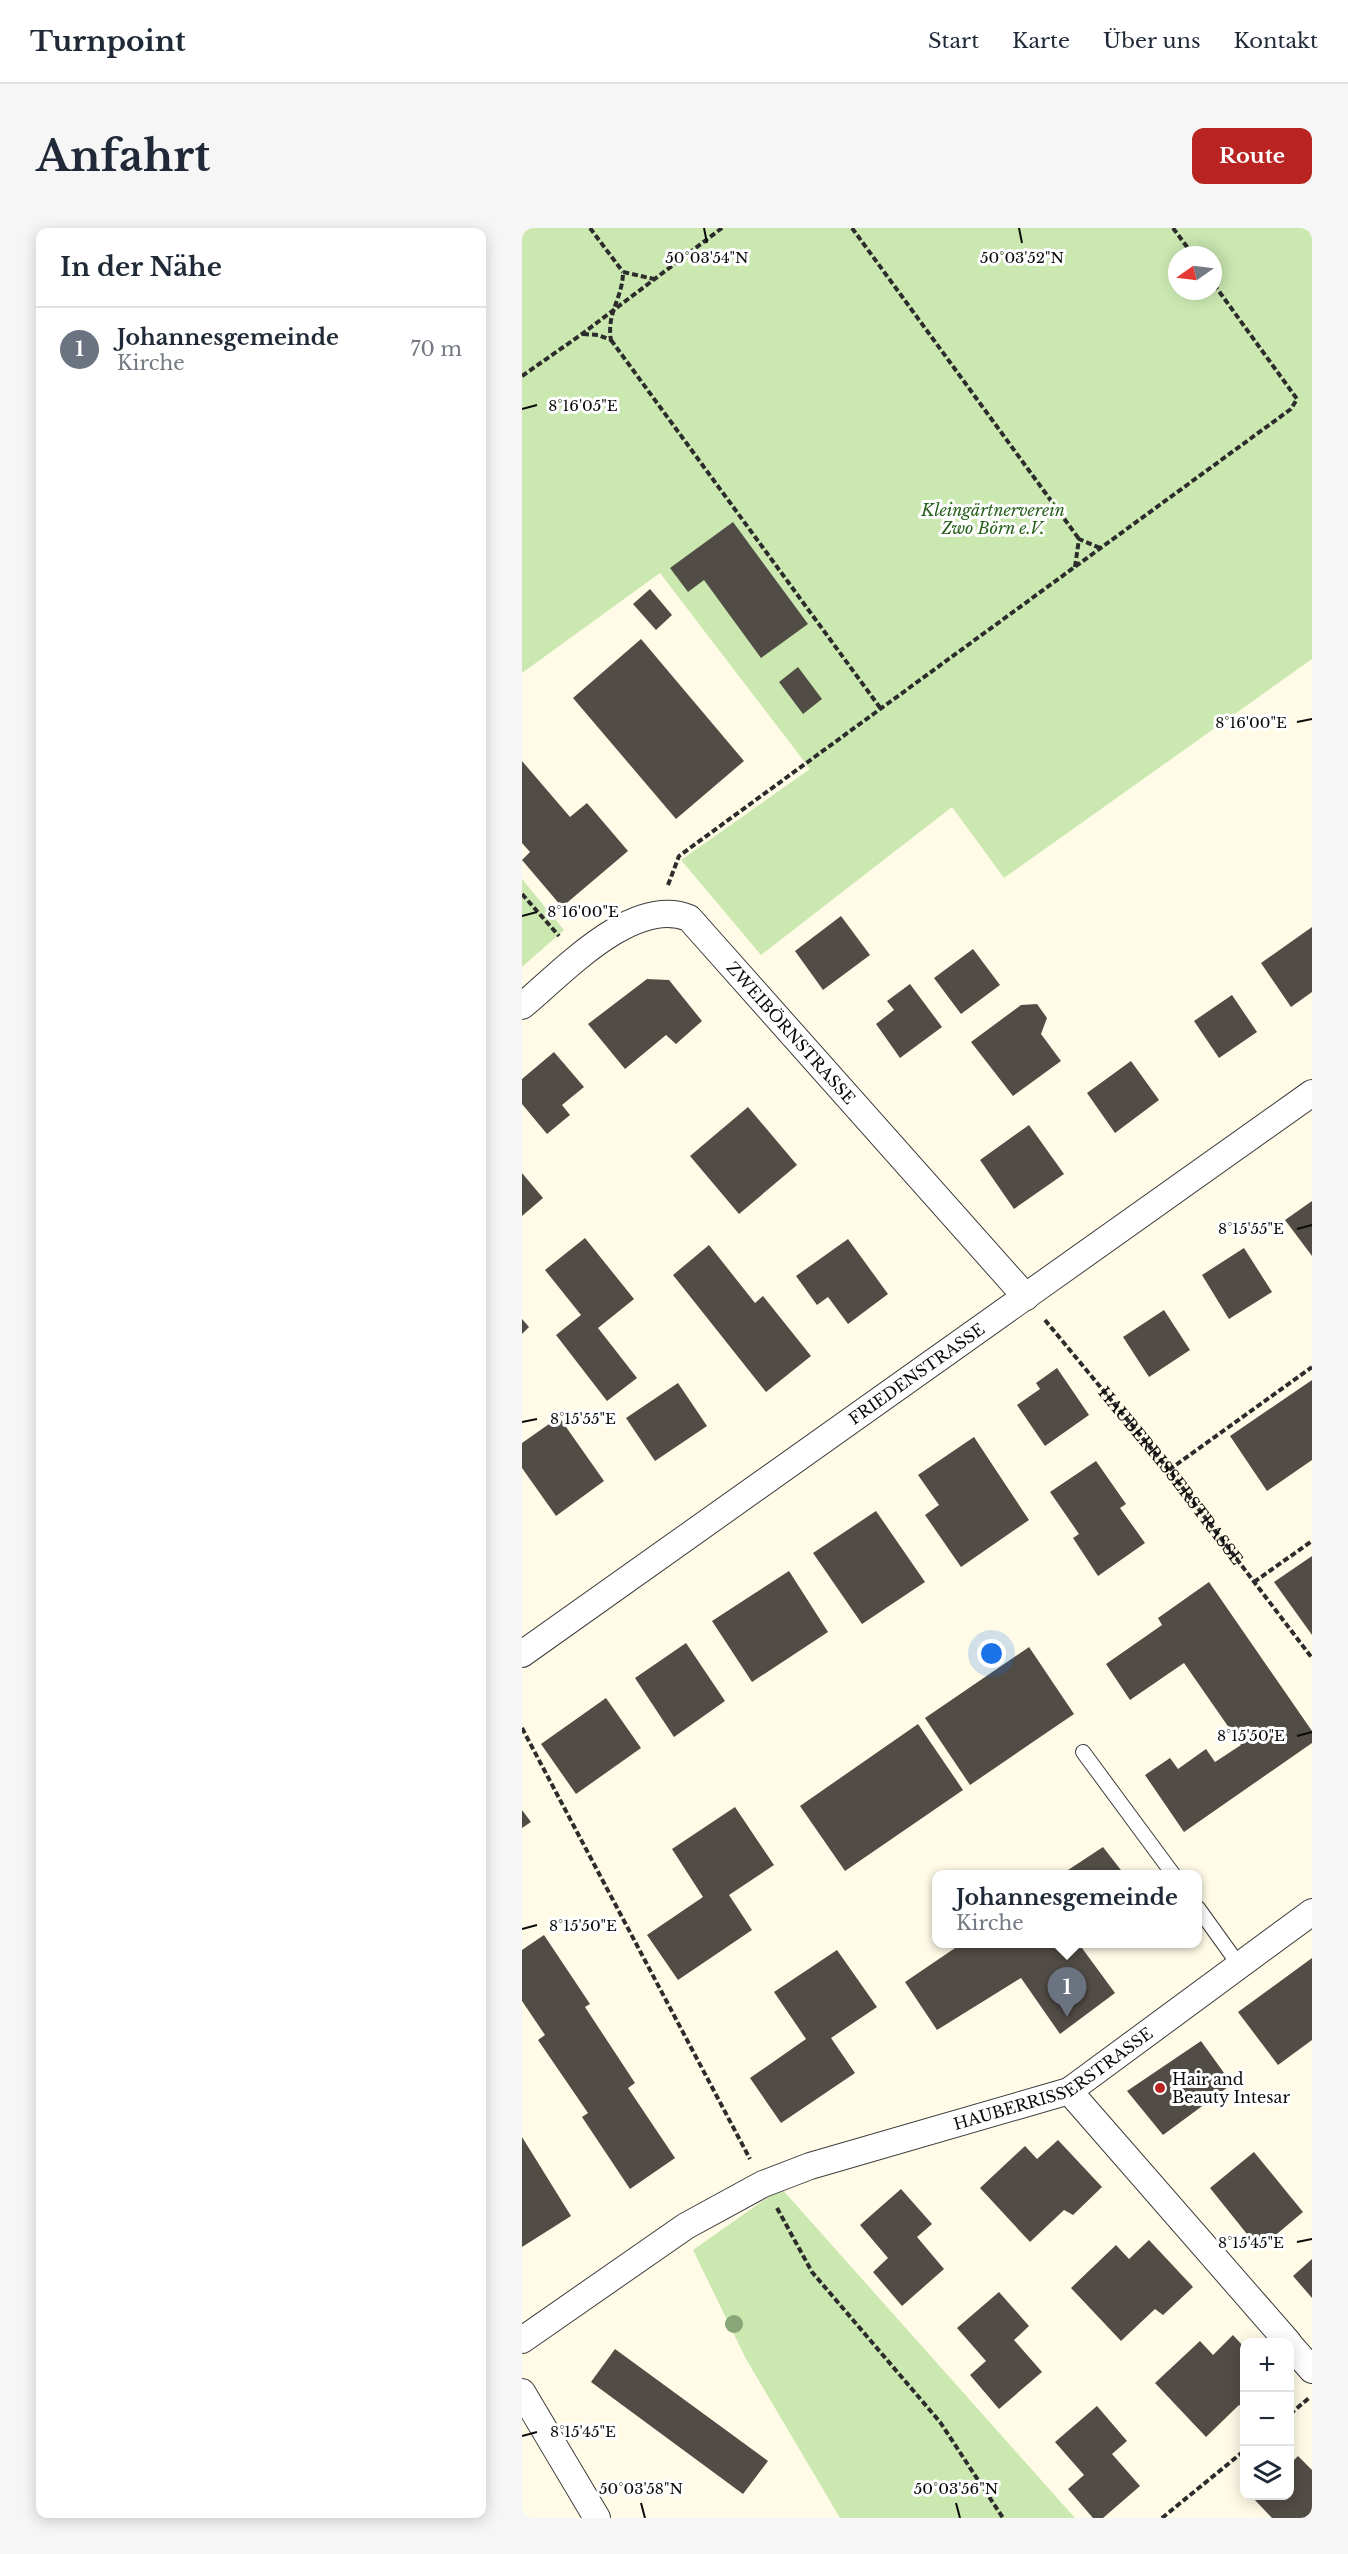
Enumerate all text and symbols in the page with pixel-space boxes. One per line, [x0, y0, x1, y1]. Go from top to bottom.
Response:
text: Turnpoint [30, 24, 186, 59]
text: Start [928, 28, 979, 54]
text: Karte [1012, 28, 1070, 54]
text: Über uns [1103, 28, 1201, 54]
text: Kontakt [1234, 28, 1318, 54]
button: Route [1192, 128, 1312, 184]
text: Anfahrt [36, 130, 210, 182]
north arrow [1168, 246, 1222, 300]
text: 50°03'54"N [665, 248, 749, 267]
text: 50°03'52"N [980, 248, 1064, 267]
text: In der Nähe [60, 251, 222, 283]
text: Johannesgemeinde [117, 324, 339, 351]
text: 1 [75, 337, 84, 361]
text: 70 m [410, 337, 462, 361]
text: Kirche [117, 351, 185, 375]
text: 8°16'05"E [548, 396, 618, 415]
park label: Kleingärtnerverein Zwo Börn e.V. [920, 500, 1065, 538]
text: 8°16'00"E [1215, 713, 1287, 732]
text: 8°16'00"E [547, 902, 619, 921]
street label: ZWEIBÖRNSTRASSE [722, 957, 860, 1108]
text: 8°15'55"E [1218, 1219, 1284, 1238]
street label: FRIEDENSTRASSE [845, 1319, 988, 1429]
street label: HAUBERRISSERSTRASSE [1094, 1383, 1247, 1568]
text: 8°15'55"E [550, 1409, 616, 1428]
your location [977, 1639, 1006, 1668]
text: 8°15'50"E [1217, 1726, 1285, 1745]
popup [932, 1870, 1202, 1948]
text: Johannesgemeinde [956, 1884, 1178, 1911]
text: Kirche [956, 1911, 1024, 1935]
text: 8°15'50"E [549, 1916, 617, 1935]
pin: 1 [1048, 1968, 1086, 2017]
street label: HAUBERRISSERSTRASSE [951, 2023, 1156, 2134]
place label: Hair and Beauty Intesar [1172, 2069, 1290, 2107]
marker: Hair and Beauty Intesar [1153, 2081, 1167, 2095]
text: 8°15'45"E [1218, 2233, 1284, 2252]
map controls [1240, 2338, 1294, 2500]
button: + [1240, 2338, 1294, 2392]
button: − [1240, 2392, 1294, 2446]
text: 8°15'45"E [550, 2422, 616, 2441]
button: layers [1240, 2446, 1294, 2500]
text: 50°03'58"N [599, 2479, 683, 2498]
text: 50°03'56"N [914, 2479, 998, 2498]

